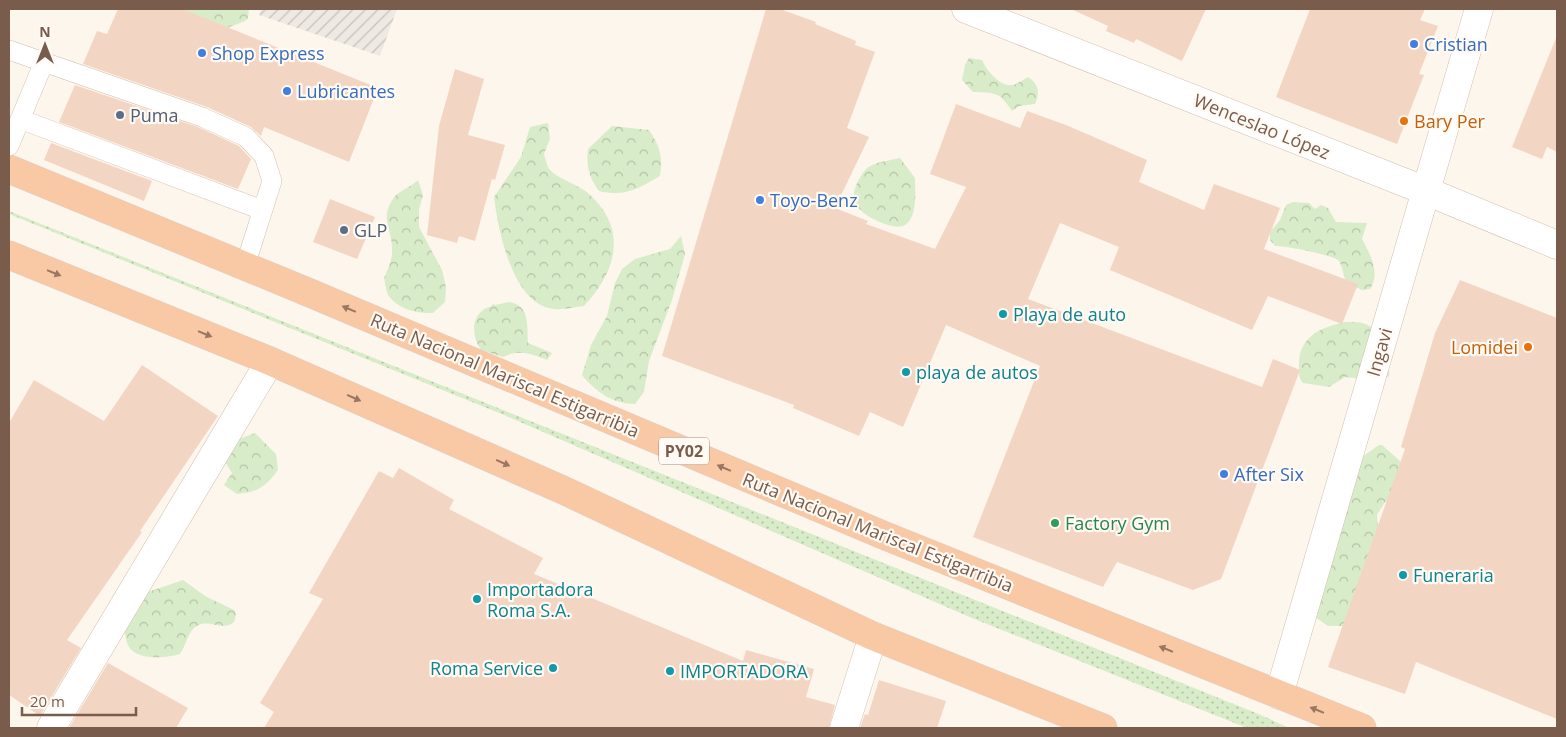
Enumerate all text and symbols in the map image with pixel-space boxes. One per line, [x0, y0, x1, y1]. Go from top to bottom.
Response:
north arrow [20, 20, 70, 70]
text: N [39, 22, 51, 41]
place label: Cristian [1424, 32, 1488, 56]
marker: Cristian [1408, 38, 1420, 50]
place label: Shop Express [212, 41, 324, 65]
marker: Shop Express [196, 47, 208, 59]
place label: Lubricantes [297, 79, 395, 103]
marker: Lubricantes [281, 85, 293, 97]
street label: Wenceslao López [1190, 88, 1334, 164]
place label: Puma [130, 103, 179, 127]
marker: Puma [114, 109, 126, 121]
place label: Bary Per [1414, 109, 1486, 133]
marker: Bary Per [1398, 115, 1410, 127]
place label: Toyo-Benz [770, 188, 858, 212]
marker: Toyo-Benz [754, 194, 766, 206]
place label: GLP [354, 218, 387, 242]
marker: GLP [338, 224, 350, 236]
one-way arrow [47, 270, 61, 278]
place label: Playa de auto [1013, 302, 1126, 326]
one-way arrow [342, 305, 356, 313]
street label: Ruta Nacional Mariscal Estigarribia [367, 307, 643, 443]
marker: Playa de auto [997, 308, 1009, 320]
street label: Ingavi [1361, 325, 1397, 379]
one-way arrow [197, 331, 212, 339]
place label: Lomidei [1451, 335, 1518, 359]
marker: Lomidei [1522, 341, 1534, 353]
place label: playa de autos [916, 360, 1038, 384]
marker: playa de autos [900, 366, 912, 378]
one-way arrow [347, 394, 361, 402]
road number: PY02 [659, 438, 709, 464]
one-way arrow [496, 460, 510, 468]
place label: After Six [1234, 462, 1304, 486]
one-way arrow [717, 464, 732, 471]
street label: Ruta Nacional Mariscal Estigarribia [739, 467, 1017, 597]
marker: After Six [1218, 468, 1230, 480]
place label: Factory Gym [1065, 511, 1170, 535]
marker: Factory Gym [1049, 517, 1061, 529]
place label: Funeraria [1413, 563, 1494, 587]
marker: Funeraria [1397, 569, 1409, 581]
place label: Importadora Roma S.A. [487, 577, 594, 622]
marker: Importadora Roma S.A. [471, 593, 483, 605]
one-way arrow [1159, 645, 1173, 653]
place label: Roma Service [430, 656, 543, 680]
place label: IMPORTADORA [680, 659, 809, 683]
marker: Roma Service [547, 662, 559, 674]
marker: IMPORTADORA [664, 665, 676, 677]
scale bar [22, 684, 136, 716]
text: 20 m [30, 691, 65, 711]
one-way arrow [1309, 706, 1324, 714]

